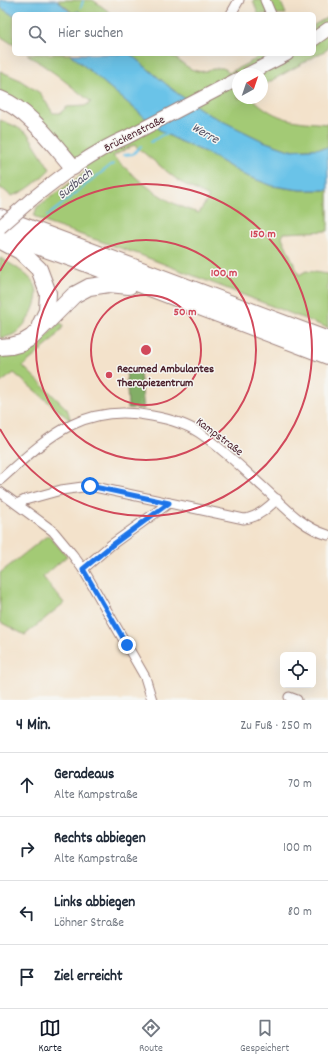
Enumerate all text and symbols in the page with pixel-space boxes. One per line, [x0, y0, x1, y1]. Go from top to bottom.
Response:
search box [12, 12, 316, 56]
icon: search [26, 23, 48, 45]
text: Hier suchen [58, 23, 123, 45]
north arrow [232, 68, 268, 104]
street label: Brückenstraße [101, 112, 168, 157]
water label: Werre [188, 119, 223, 150]
water label: Sudbach [54, 164, 98, 205]
text: 150 m [250, 226, 276, 243]
text: 100 m [211, 265, 237, 282]
text: 50 m [173, 304, 197, 321]
centre of rings [139, 343, 153, 357]
place label: Recumed Ambulantes Therapiezentrum [117, 361, 214, 392]
marker: Recumed Ambulantes Therapiezentrum [104, 370, 114, 380]
street label: Kampstraße [192, 414, 246, 461]
route start [81, 477, 99, 495]
route end [118, 636, 136, 654]
map controls [280, 652, 316, 688]
button: locate [280, 652, 316, 688]
text: 4 Min. [16, 714, 51, 738]
text: Zu Fuß · 250 m [240, 717, 312, 736]
text: Geradeaus [54, 764, 114, 786]
icon: ahead [16, 774, 38, 796]
text: 70 m [288, 775, 312, 794]
text: Alte Kampstraße [54, 786, 138, 805]
text: Rechts abbiegen [54, 828, 146, 850]
icon: right [16, 838, 38, 860]
text: 100 m [283, 839, 312, 858]
text: Alte Kampstraße [54, 850, 138, 869]
text: Links abbiegen [54, 892, 135, 914]
icon: left [16, 902, 38, 924]
text: 80 m [288, 903, 312, 922]
text: Löhner Straße [54, 914, 124, 933]
icon: arrive [16, 966, 38, 988]
text: Ziel erreicht [54, 966, 122, 988]
tab: Karte [39, 1017, 62, 1057]
tab: Route [139, 1017, 163, 1057]
tab: Gespeichert [240, 1017, 289, 1057]

